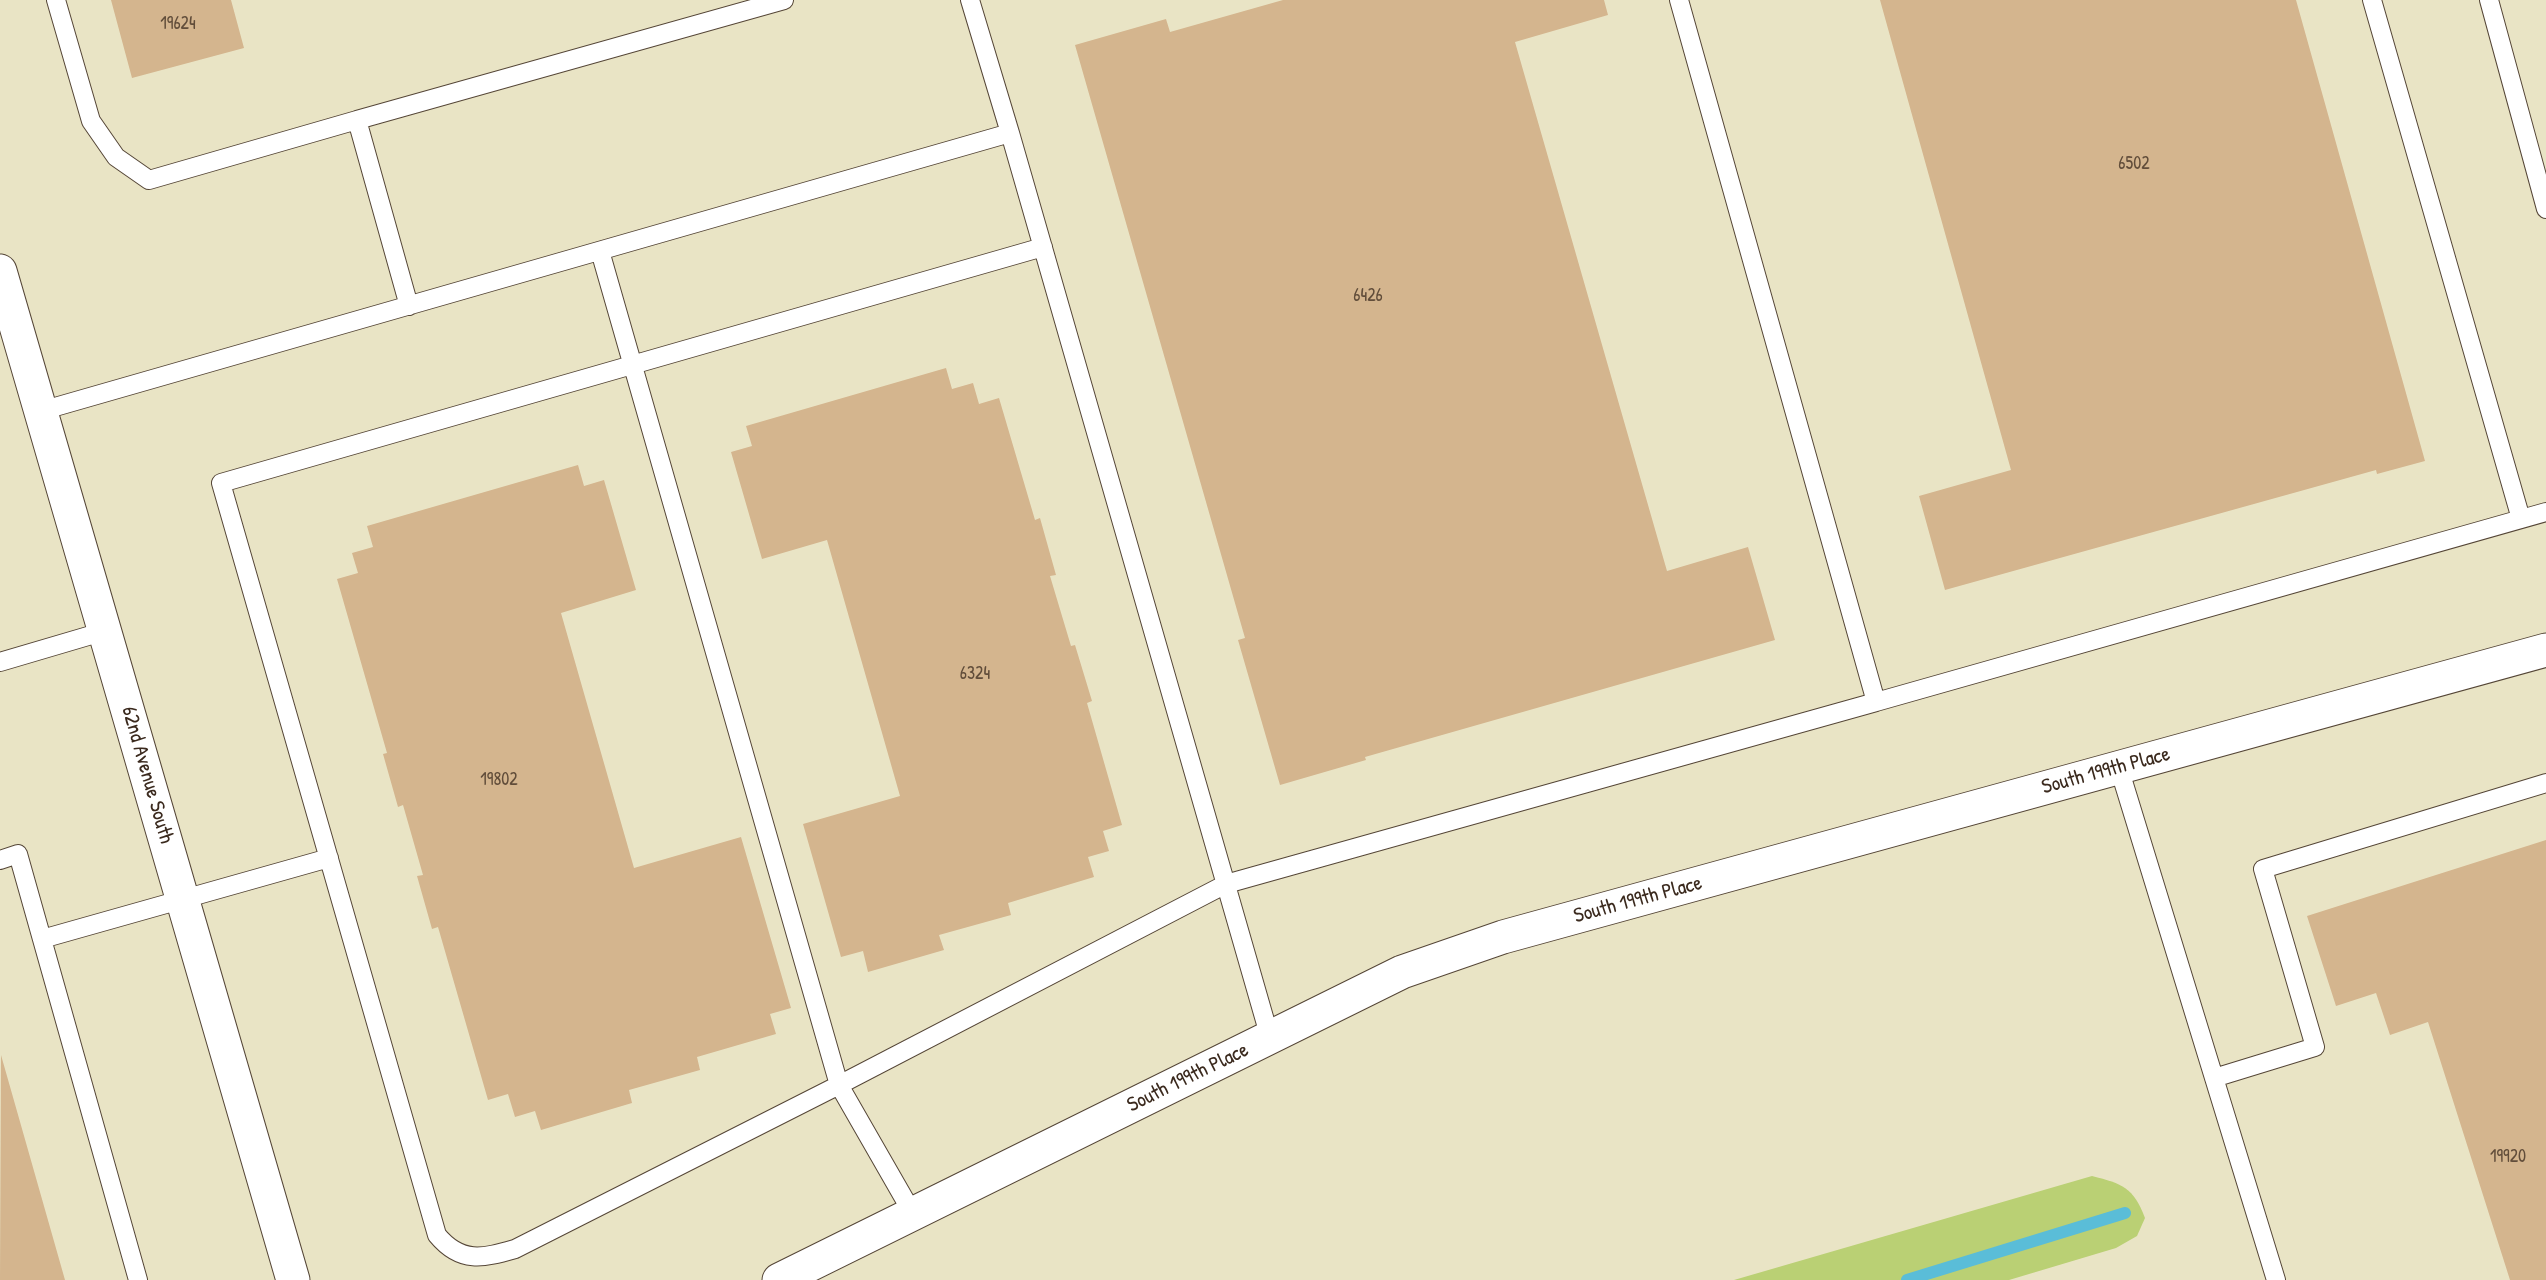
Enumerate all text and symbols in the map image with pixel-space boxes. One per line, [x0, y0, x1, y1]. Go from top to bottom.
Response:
house number: 19624 [160, 13, 196, 35]
house number: 6502 [2118, 153, 2150, 175]
house number: 6426 [1353, 285, 1383, 307]
house number: 6324 [960, 663, 990, 685]
street label: 62nd Avenue South [115, 704, 179, 846]
street label: South 199th Place [2039, 742, 2173, 800]
house number: 19802 [480, 769, 518, 791]
street label: South 199th Place [1571, 871, 1705, 929]
street label: South 199th Place [1123, 1038, 1253, 1118]
house number: 19920 [2490, 1146, 2526, 1168]

